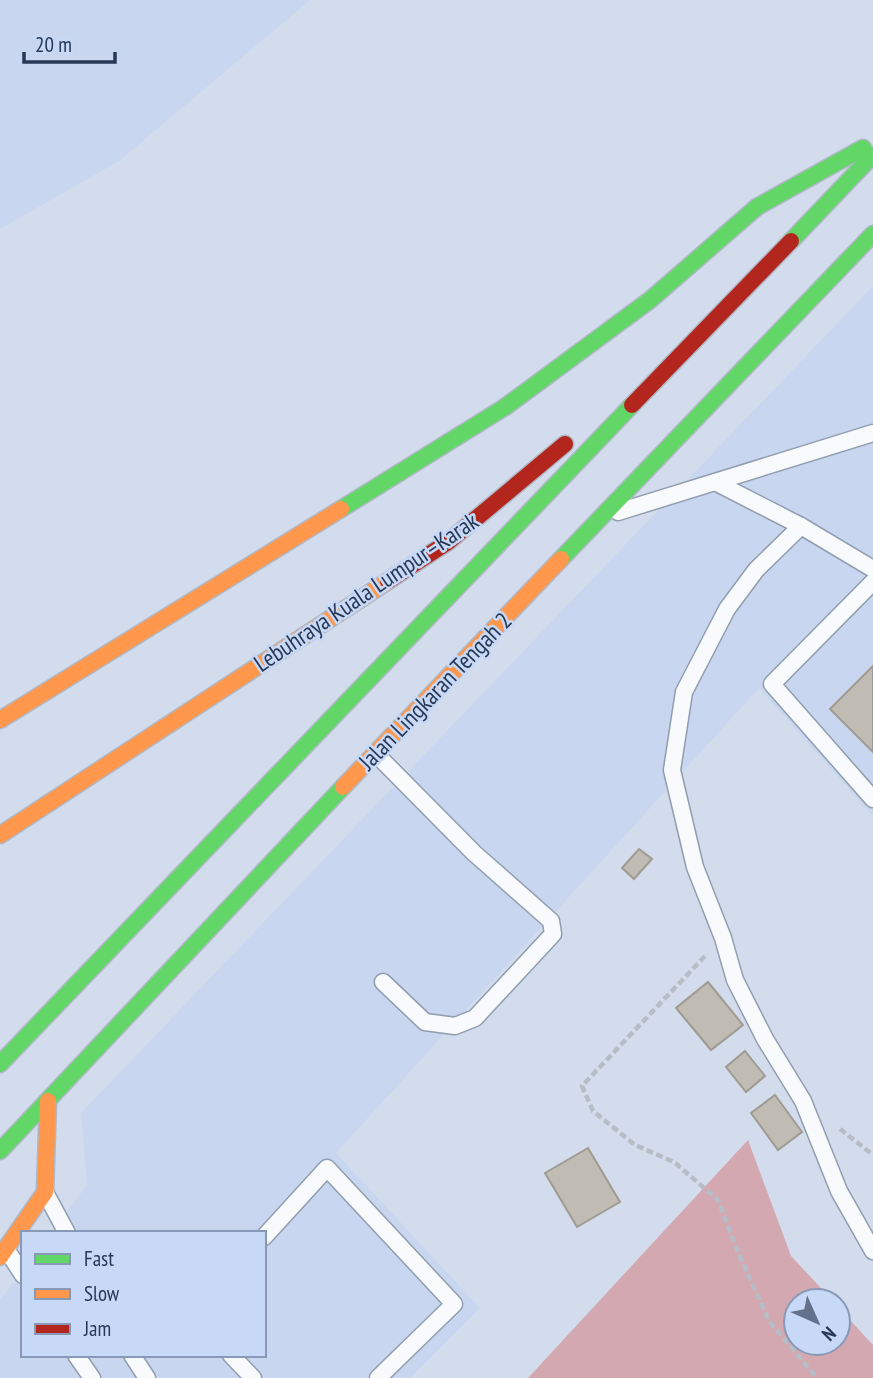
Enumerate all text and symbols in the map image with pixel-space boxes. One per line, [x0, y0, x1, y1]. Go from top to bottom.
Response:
scale bar [24, 21, 116, 65]
text: 20 m [35, 31, 72, 58]
street label: Lebuhraya Kuala Lumpur–Karak [248, 505, 485, 679]
street label: Jalan Lingkaran Tengah 2 [351, 606, 518, 777]
legend [21, 1231, 266, 1357]
text: Fast [84, 1245, 114, 1272]
text: Slow [84, 1280, 120, 1307]
north arrow [782, 1287, 852, 1357]
text: Jam [83, 1315, 111, 1342]
text: N [817, 1322, 841, 1346]

